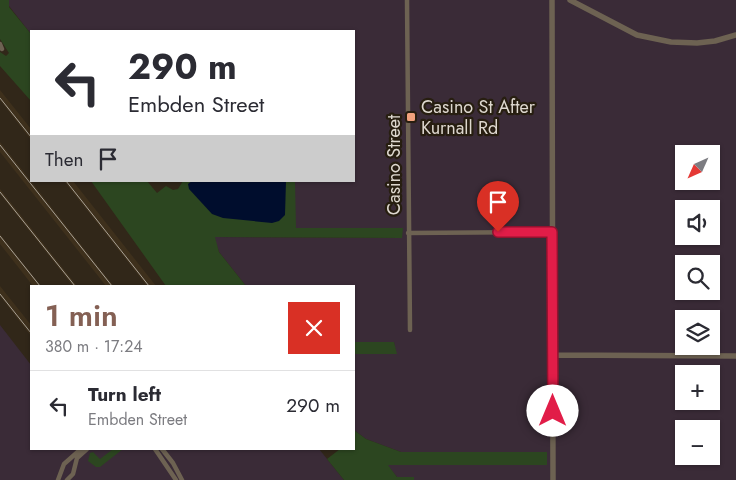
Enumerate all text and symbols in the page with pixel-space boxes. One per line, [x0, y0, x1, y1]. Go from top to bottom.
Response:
text: 290 m [128, 42, 237, 92]
icon: left [45, 50, 110, 115]
text: Embden Street [128, 88, 264, 120]
place label: Casino St After Kurnall Rd [421, 94, 536, 141]
marker: Casino St After Kurnall Rd [405, 111, 417, 123]
street label: Casino Street [381, 114, 407, 215]
icon: arrive [94, 145, 122, 173]
north arrow [675, 145, 720, 190]
map controls [675, 145, 720, 465]
text: Then [45, 146, 84, 173]
pin [477, 181, 519, 232]
icon: arrive [484, 188, 512, 216]
button: sound [675, 200, 720, 245]
button: search [675, 255, 720, 300]
text: 1 min [45, 294, 118, 337]
button: close [288, 302, 340, 354]
button: layers [675, 310, 720, 355]
text: 380 m · 17:24 [45, 335, 143, 358]
button: + [675, 365, 720, 410]
text: Turn left [88, 381, 161, 408]
position arrow [526, 384, 578, 436]
icon: left [45, 392, 73, 420]
text: 290 m [286, 392, 340, 419]
text: Embden Street [88, 408, 187, 431]
button: − [675, 420, 720, 465]

